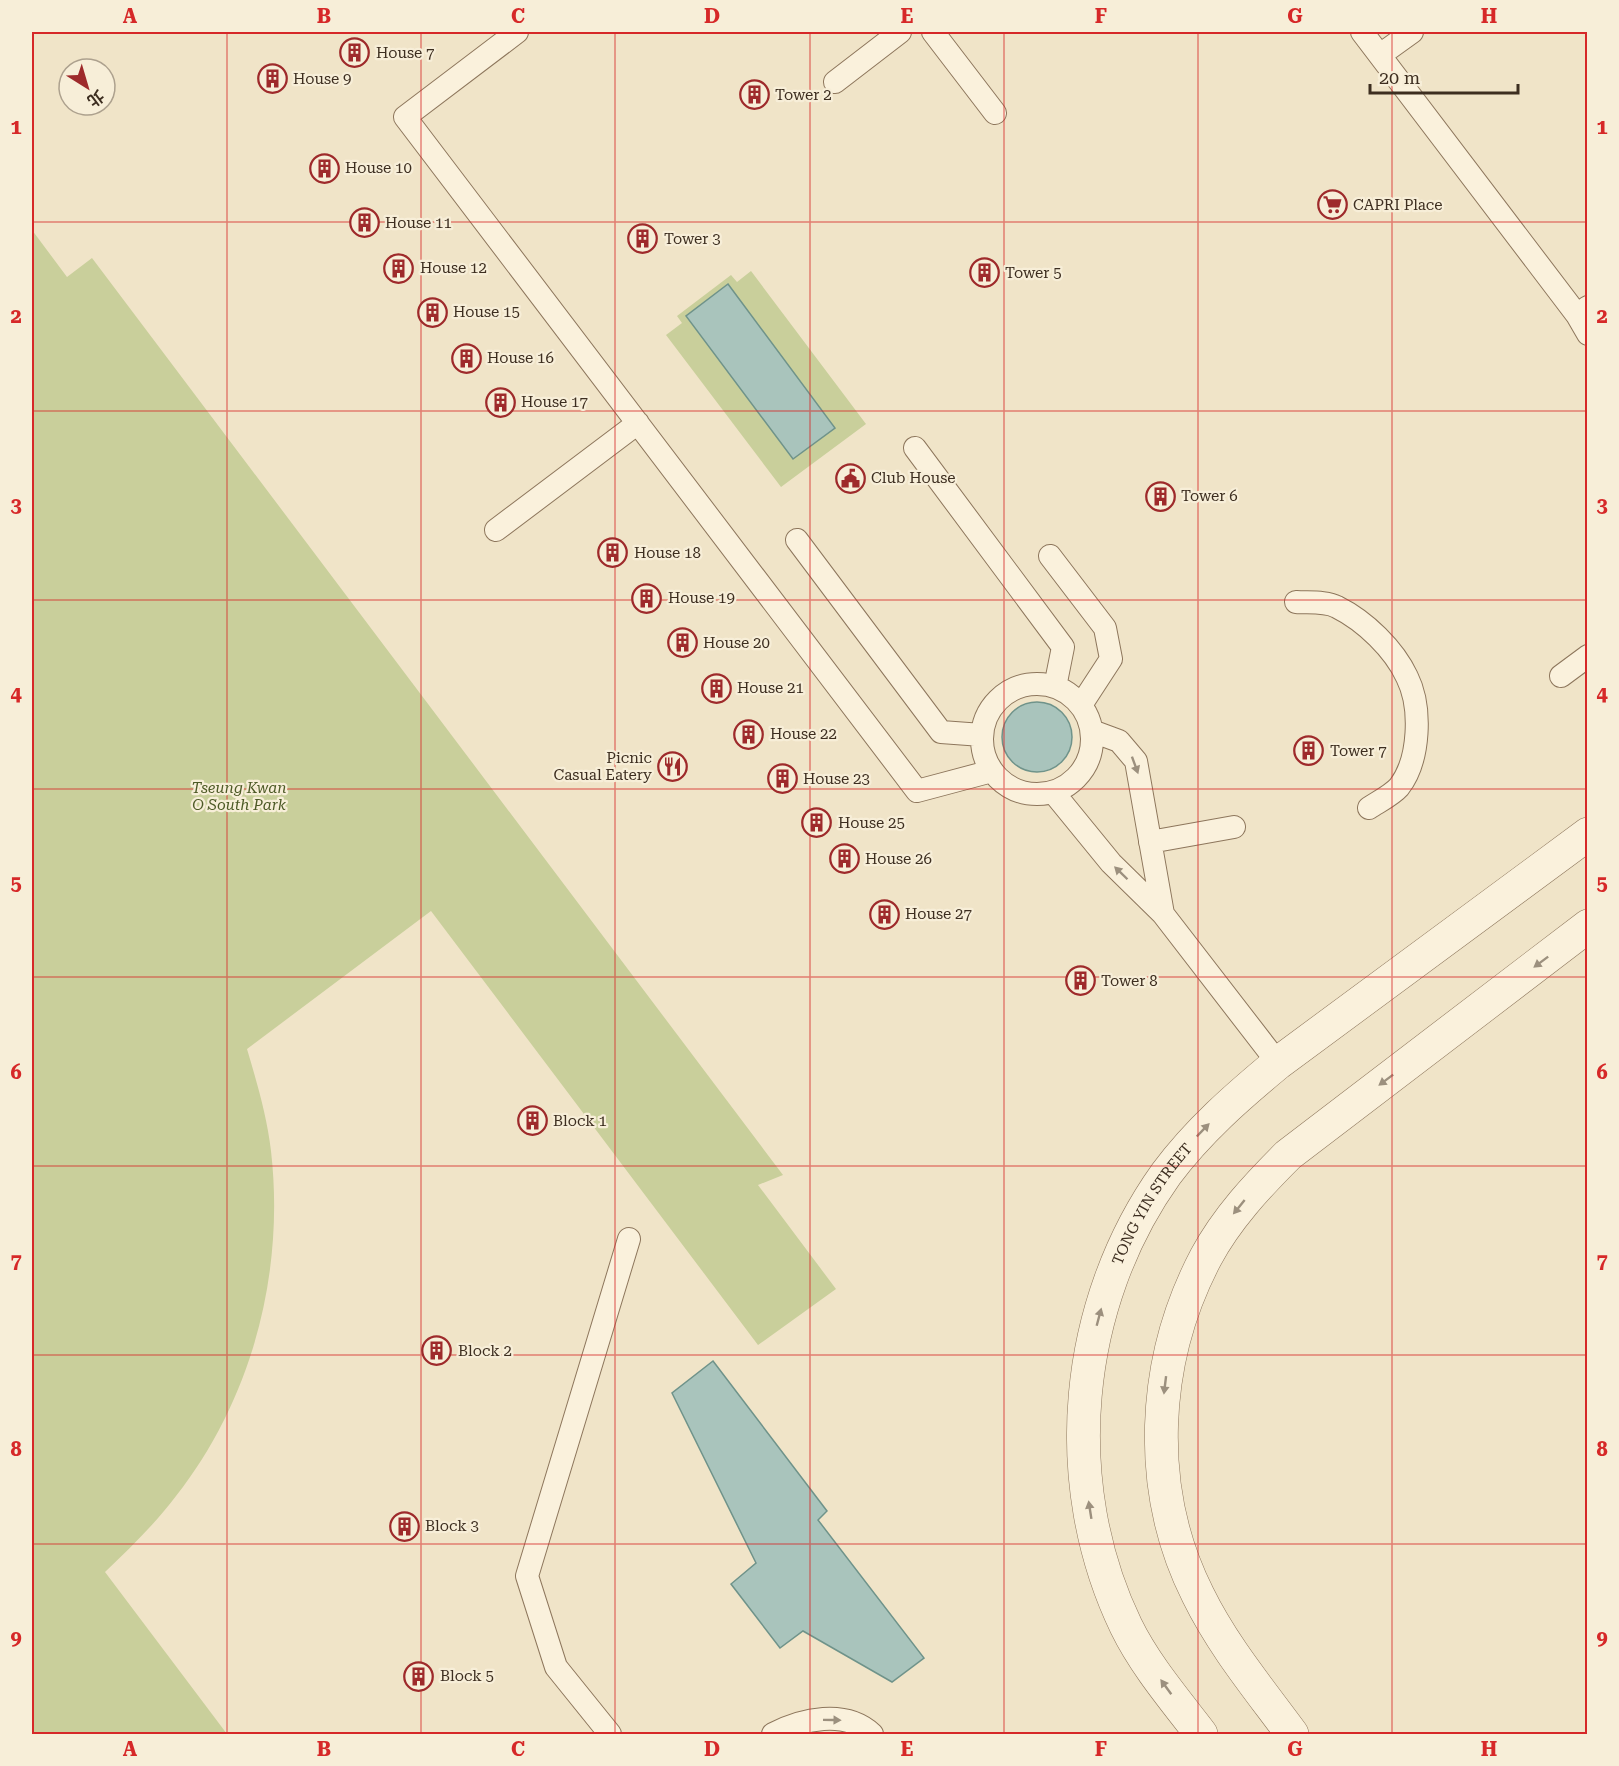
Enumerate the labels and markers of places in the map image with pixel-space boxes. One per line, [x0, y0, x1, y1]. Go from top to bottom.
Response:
building icon: House 7 [339, 37, 371, 69]
place label: House 7 [376, 44, 434, 62]
building icon: House 9 [256, 63, 288, 95]
place label: House 9 [293, 70, 351, 88]
building icon: Tower 2 [738, 79, 770, 111]
place label: Tower 2 [775, 86, 832, 104]
building icon: House 10 [308, 152, 340, 184]
place label: House 10 [345, 159, 412, 177]
supermarket icon: CAPRI Place [1316, 189, 1348, 221]
place label: CAPRI Place [1353, 196, 1442, 214]
building icon: House 11 [348, 207, 380, 239]
place label: House 11 [385, 214, 452, 232]
building icon: Tower 3 [627, 223, 659, 255]
place label: Tower 3 [664, 230, 721, 248]
building icon: House 12 [383, 252, 415, 284]
building icon: Tower 5 [968, 257, 1000, 289]
place label: House 12 [420, 259, 487, 277]
place label: Tower 5 [1005, 264, 1062, 282]
building icon: House 15 [416, 296, 448, 328]
place label: House 15 [453, 303, 520, 321]
building icon: House 16 [450, 342, 482, 374]
place label: House 16 [487, 349, 554, 367]
building icon: House 17 [484, 386, 516, 418]
place label: House 17 [521, 393, 588, 411]
public building icon: Club House [834, 462, 866, 494]
place label: Club House [871, 469, 955, 487]
building icon: Tower 6 [1144, 480, 1176, 512]
place label: Tower 6 [1181, 487, 1238, 505]
building icon: House 18 [597, 537, 629, 569]
place label: House 18 [634, 544, 701, 562]
building icon: House 19 [631, 582, 663, 614]
place label: House 19 [668, 589, 735, 607]
building icon: House 20 [666, 627, 698, 659]
place label: House 20 [703, 634, 770, 652]
building icon: House 21 [700, 672, 732, 704]
place label: House 21 [737, 679, 804, 697]
building icon: House 22 [733, 718, 765, 750]
place label: House 22 [770, 725, 837, 743]
building icon: Tower 7 [1293, 735, 1325, 767]
place label: Tower 7 [1330, 742, 1387, 760]
place label: Picnic Casual Eatery [553, 749, 652, 784]
restaurant icon: Picnic Casual Eatery [657, 751, 689, 783]
building icon: House 23 [766, 763, 798, 795]
place label: House 23 [803, 770, 870, 788]
building icon: House 25 [801, 807, 833, 839]
place label: House 25 [838, 814, 905, 832]
building icon: House 26 [828, 843, 860, 875]
place label: House 26 [865, 850, 932, 868]
building icon: House 27 [868, 898, 900, 930]
place label: House 27 [905, 905, 972, 923]
building icon: Tower 8 [1064, 965, 1096, 997]
place label: Tower 8 [1101, 972, 1158, 990]
building icon: Block 1 [516, 1105, 548, 1137]
place label: Block 1 [553, 1112, 607, 1130]
building icon: Block 2 [421, 1335, 453, 1367]
place label: Block 2 [458, 1342, 512, 1360]
building icon: Block 3 [388, 1510, 420, 1542]
place label: Block 3 [425, 1517, 479, 1535]
building icon: Block 5 [403, 1660, 435, 1692]
place label: Block 5 [440, 1667, 494, 1685]

